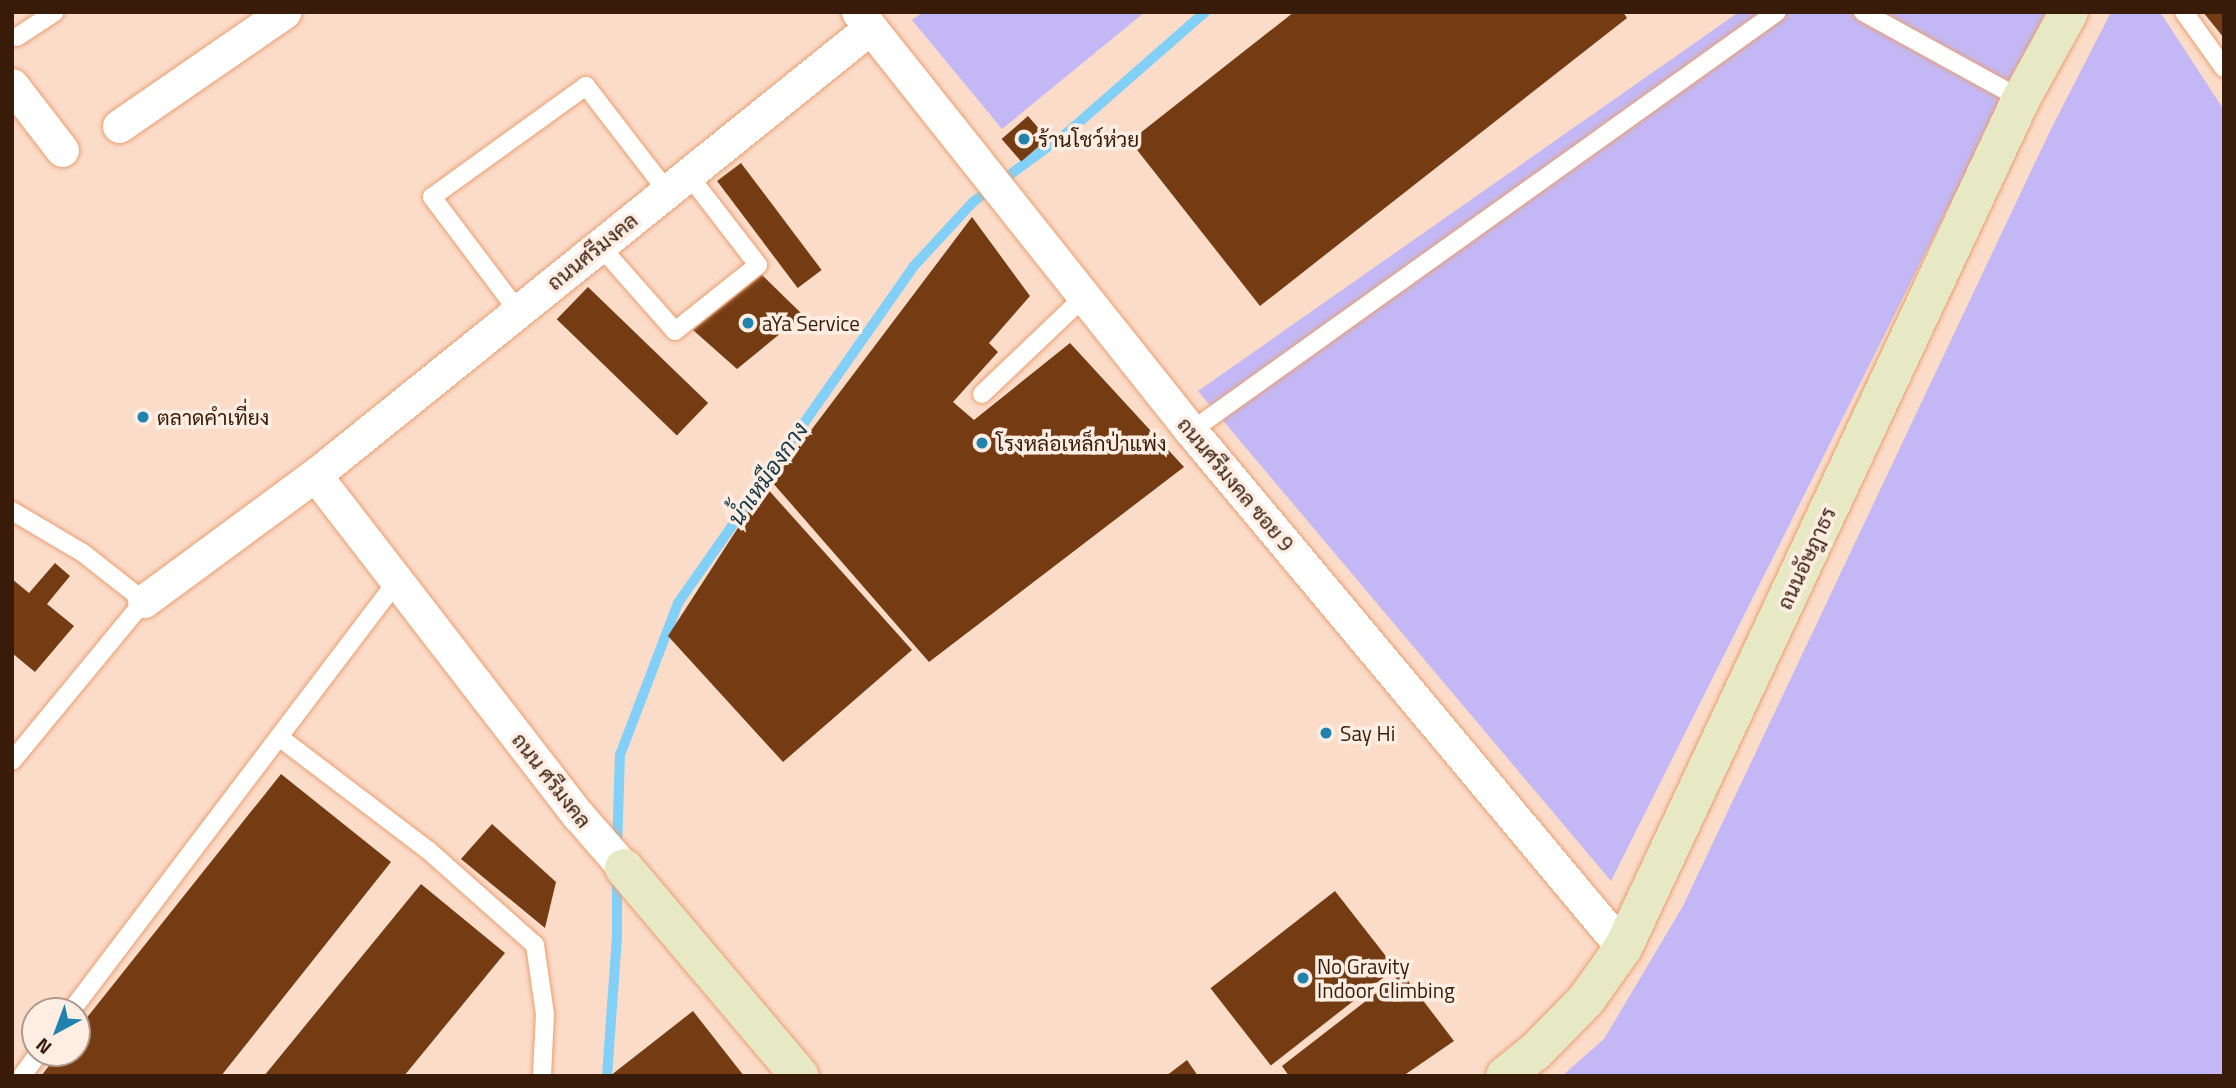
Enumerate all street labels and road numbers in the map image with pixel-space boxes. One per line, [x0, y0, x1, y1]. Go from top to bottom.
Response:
street label: ถนนศรีมงคล [542, 207, 642, 295]
street label: ถนนศรีมงคล ซอย 9 [1173, 412, 1299, 556]
street label: ถนนอัษฎาธร [1771, 503, 1841, 613]
street label: ถนน ศรีมงคล [507, 727, 597, 833]

